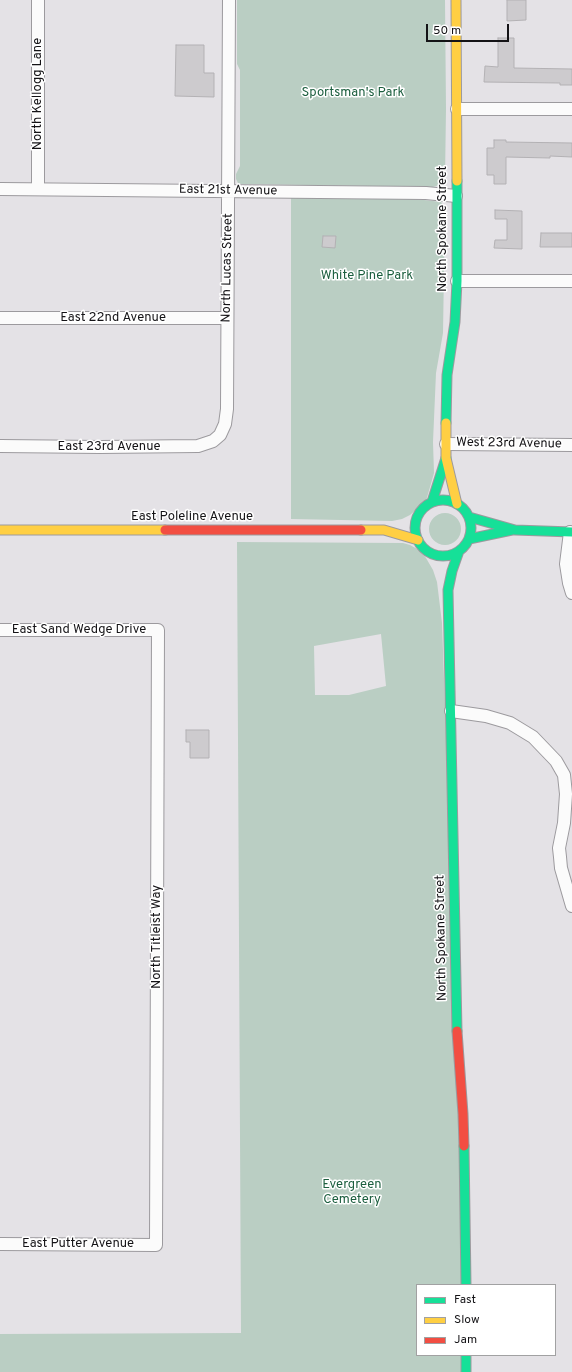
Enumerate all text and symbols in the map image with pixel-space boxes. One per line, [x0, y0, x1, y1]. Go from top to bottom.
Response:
scale bar [428, 16, 511, 42]
text: 50 m [433, 23, 461, 39]
street label: North Kellogg Lane [30, 38, 46, 150]
park label: Sportsman's Park [302, 85, 404, 101]
street label: North Spokane Street [435, 166, 451, 292]
street label: East 21st Avenue [179, 182, 277, 200]
street label: North Lucas Street [219, 213, 237, 323]
park label: White Pine Park [321, 268, 413, 284]
street label: East 22nd Avenue [60, 310, 166, 326]
street label: West 23rd Avenue [456, 435, 562, 453]
street label: East 23rd Avenue [58, 439, 160, 455]
street label: East Poleline Avenue [131, 509, 253, 525]
street label: East Sand Wedge Drive [12, 622, 146, 638]
street label: North Spokane Street [433, 875, 451, 1001]
street label: North Titleist Way [149, 885, 165, 989]
park label: Evergreen Cemetery [322, 1177, 382, 1208]
street label: East Putter Avenue [22, 1236, 134, 1252]
legend [416, 1284, 556, 1356]
text: Fast [454, 1292, 476, 1308]
text: Slow [454, 1312, 480, 1328]
text: Jam [454, 1332, 477, 1348]

